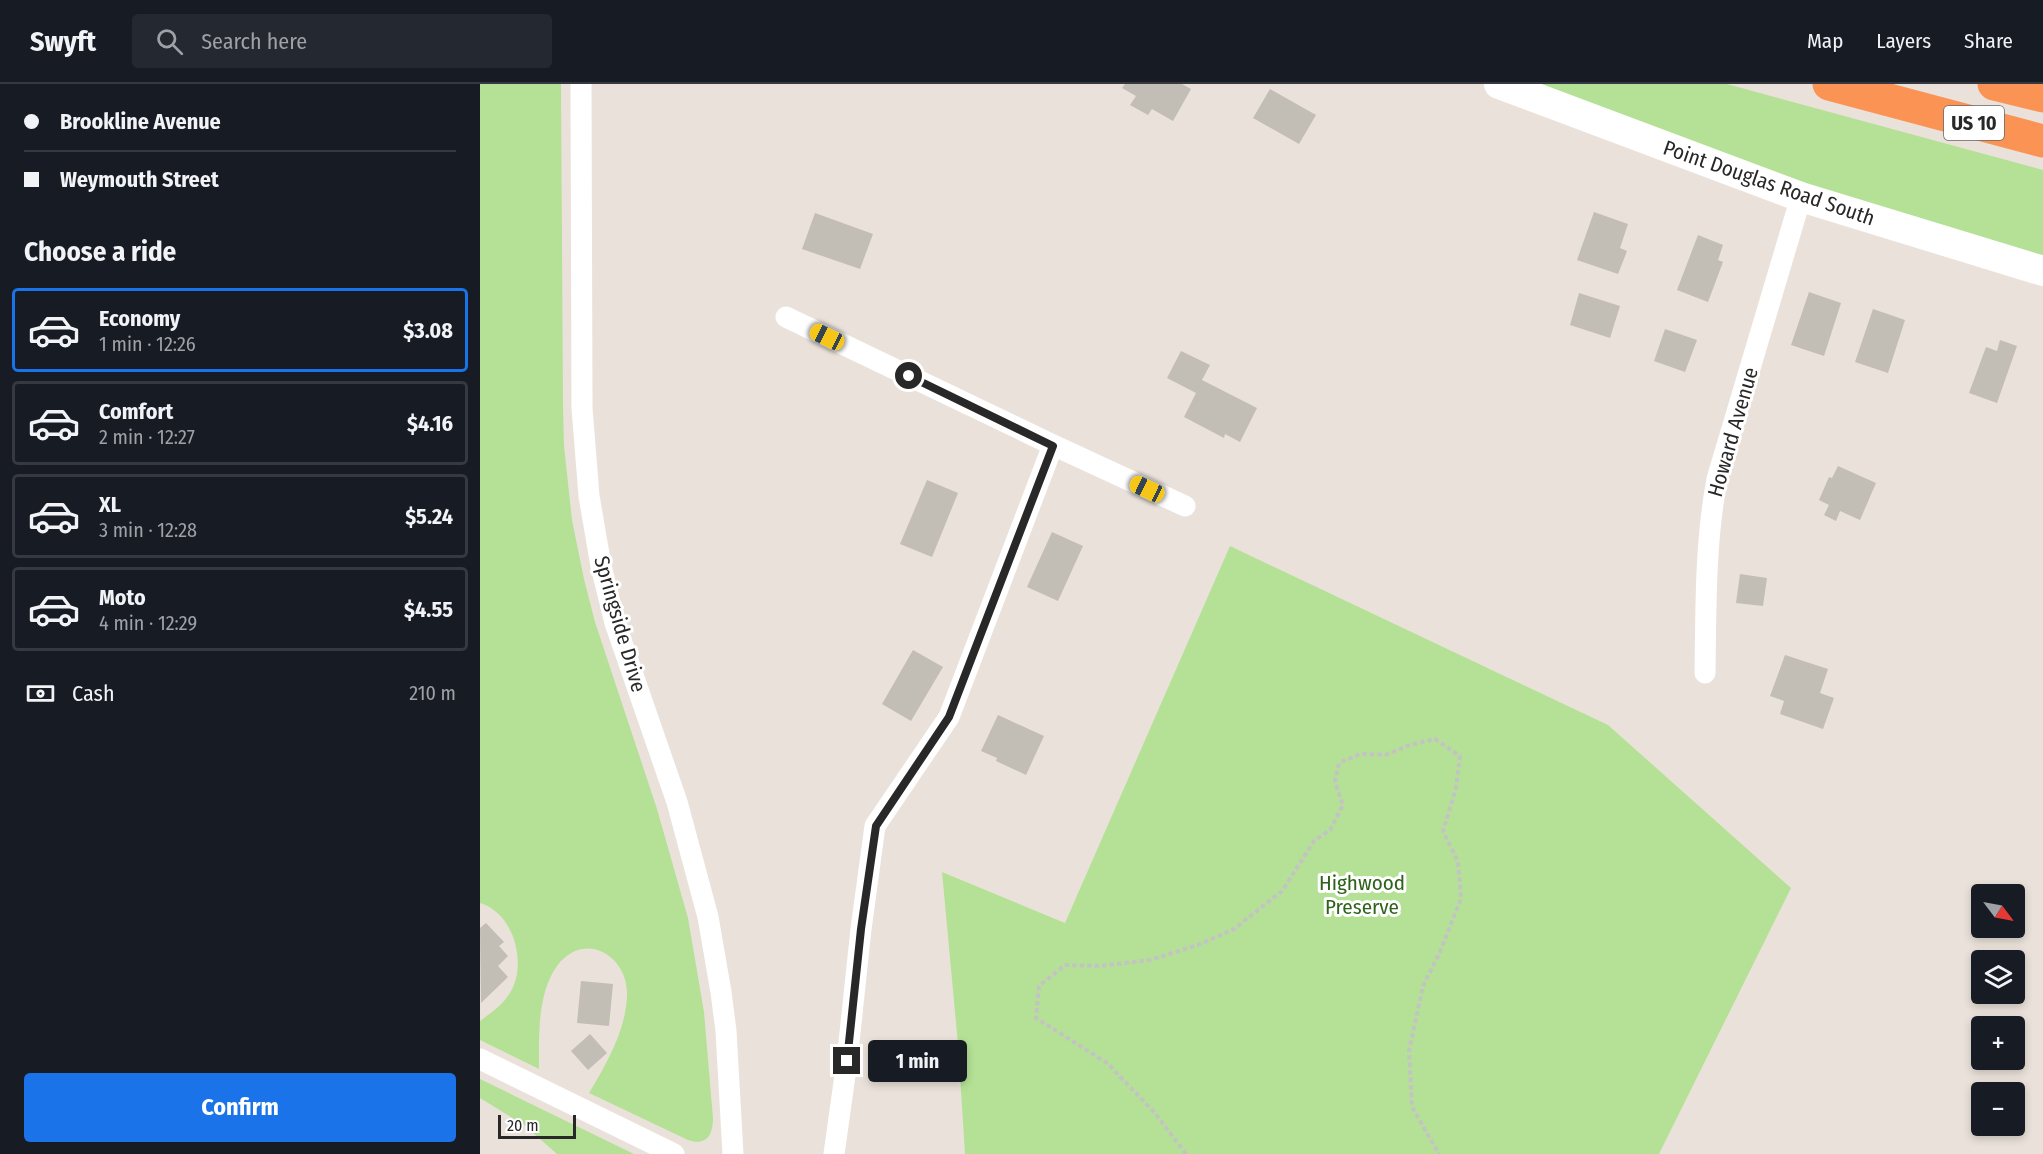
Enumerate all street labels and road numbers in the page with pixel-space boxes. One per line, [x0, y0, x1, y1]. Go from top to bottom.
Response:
road number: US 10 [1944, 106, 2004, 140]
street label: Point Douglas Road South [1660, 135, 1878, 231]
street label: Howard Avenue [1702, 364, 1764, 500]
street label: Springside Drive [588, 553, 652, 695]

